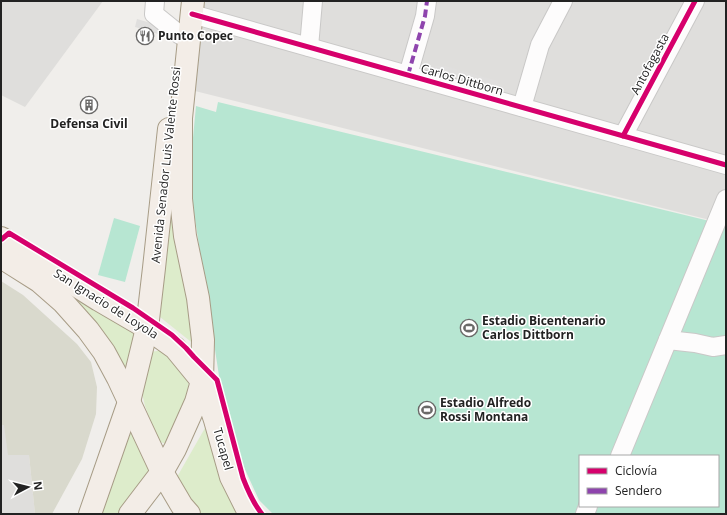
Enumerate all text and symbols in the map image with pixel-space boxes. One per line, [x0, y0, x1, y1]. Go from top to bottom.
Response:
restaurant icon: Punto Copec [135, 26, 155, 46]
place label: Punto Copec [158, 27, 233, 44]
street label: Antofagasta [626, 30, 673, 97]
street label: Carlos Dittborn [419, 60, 505, 99]
street label: Avenida Senador Luis Valente Rossi [147, 66, 184, 264]
building icon: Defensa Civil [79, 95, 99, 115]
place label: Defensa Civil [50, 115, 128, 132]
street label: San Ignacio de Loyola [51, 264, 162, 343]
place label: Estadio Bicentenario Carlos Dittborn [482, 312, 606, 343]
sports icon: Estadio Bicentenario Carlos Dittborn [459, 318, 479, 338]
place label: Estadio Alfredo Rossi Montana [440, 394, 531, 425]
sports icon: Estadio Alfredo Rossi Montana [417, 400, 437, 420]
street label: Tucapel [209, 426, 238, 472]
legend [579, 455, 719, 507]
text: Ciclovía [615, 462, 657, 479]
north arrow [8, 467, 48, 507]
text: N [30, 480, 46, 491]
text: Sendero [615, 482, 662, 499]

